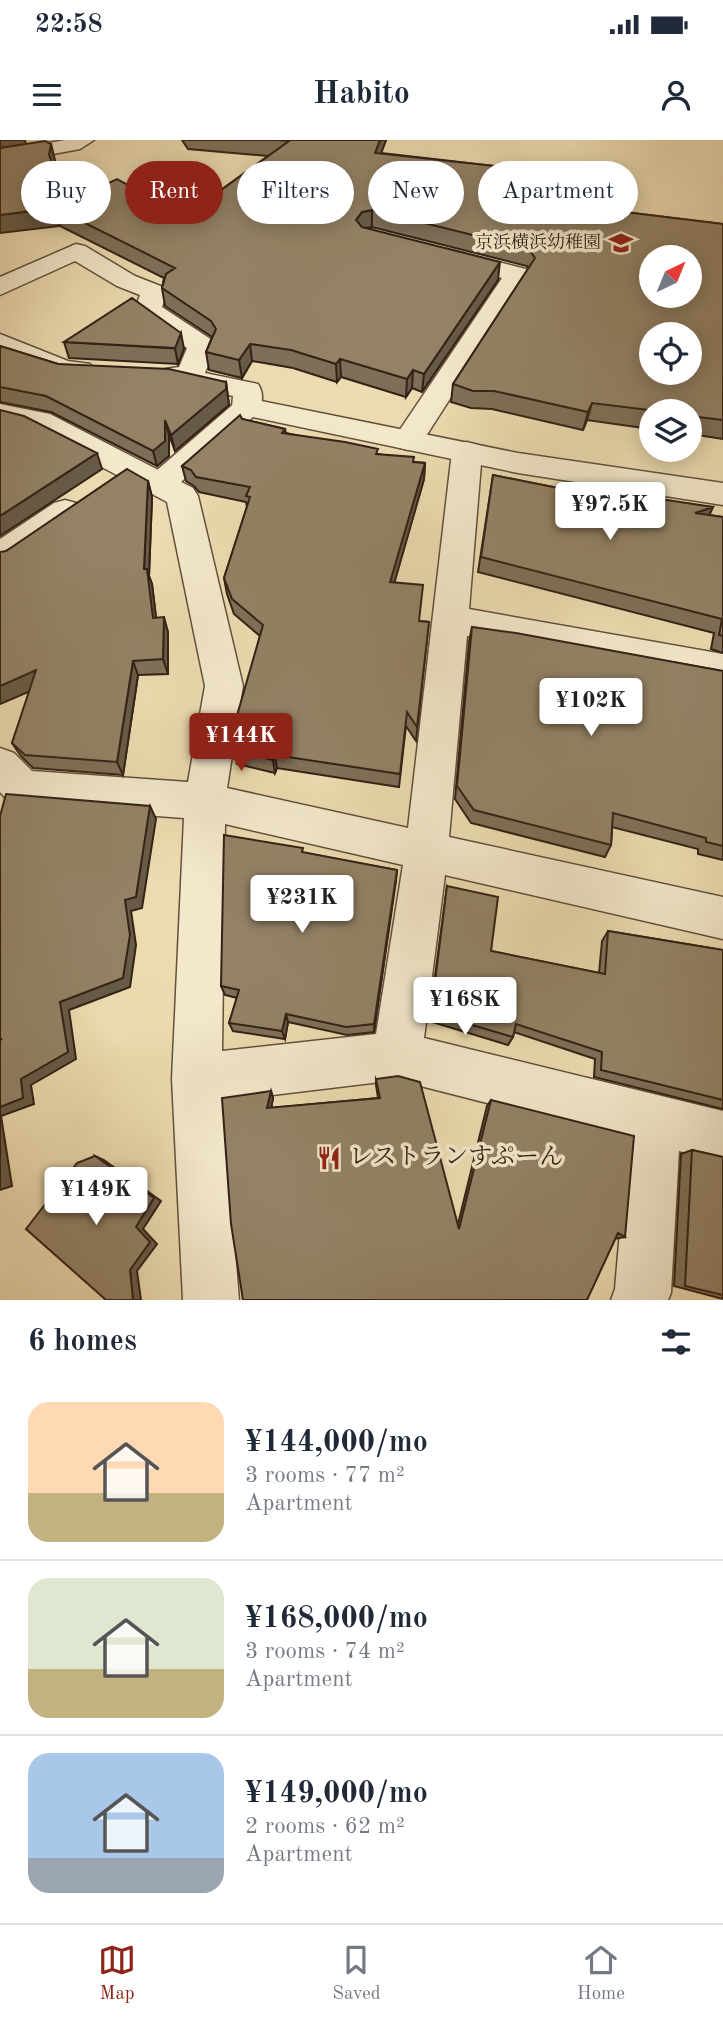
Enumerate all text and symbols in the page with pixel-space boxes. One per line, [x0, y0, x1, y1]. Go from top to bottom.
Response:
text: 22:58 [35, 12, 103, 38]
icon: menu [28, 76, 66, 114]
icon: person [657, 76, 695, 114]
text: Habito [313, 79, 410, 111]
chip: Buy [21, 161, 111, 224]
chip: Rent [125, 161, 223, 224]
chip: Filters [237, 161, 354, 224]
chip: New [368, 161, 464, 224]
chip: Apartment [478, 161, 638, 224]
school or university icon: 京浜横浜幼稚園 [607, 229, 635, 257]
place label: 京浜横浜幼稚園 [475, 232, 601, 252]
north arrow [639, 245, 702, 308]
map controls [639, 245, 702, 462]
button: locate [639, 322, 702, 385]
button: layers [639, 399, 702, 462]
pin: ¥97.5K [553, 482, 667, 542]
text: ¥97.5K [571, 493, 649, 516]
pin: ¥102K [542, 678, 640, 738]
text: ¥102K [555, 689, 627, 712]
pin: ¥144K [192, 714, 290, 773]
text: ¥144K [205, 724, 277, 747]
pin: ¥231K [253, 876, 351, 935]
text: ¥231K [266, 886, 338, 909]
pin: ¥168K [416, 978, 514, 1037]
text: ¥168K [429, 988, 501, 1011]
restaurant icon: レストランすぷーん [315, 1144, 343, 1172]
place label: レストランすぷーん [349, 1145, 563, 1170]
pin: ¥149K [47, 1168, 145, 1227]
text: ¥149K [60, 1178, 132, 1201]
icon: filters [657, 1323, 695, 1361]
text: 6 homes [28, 1327, 137, 1357]
text: ¥144,000/mo [245, 1428, 428, 1458]
icon: home [84, 1430, 168, 1514]
text: 3 rooms · 77 m² [245, 1464, 405, 1487]
text: Apartment [245, 1492, 353, 1515]
text: ¥168,000/mo [245, 1604, 428, 1634]
icon: home [84, 1606, 168, 1690]
text: 3 rooms · 74 m² [245, 1640, 405, 1663]
text: Apartment [245, 1668, 353, 1691]
text: ¥149,000/mo [245, 1779, 428, 1809]
icon: home [84, 1781, 168, 1865]
text: 2 rooms · 62 m² [245, 1815, 405, 1838]
text: Apartment [245, 1843, 353, 1866]
tab: Map [98, 1941, 136, 2006]
tab: Saved [332, 1941, 381, 2006]
tab: Home [577, 1941, 625, 2006]

